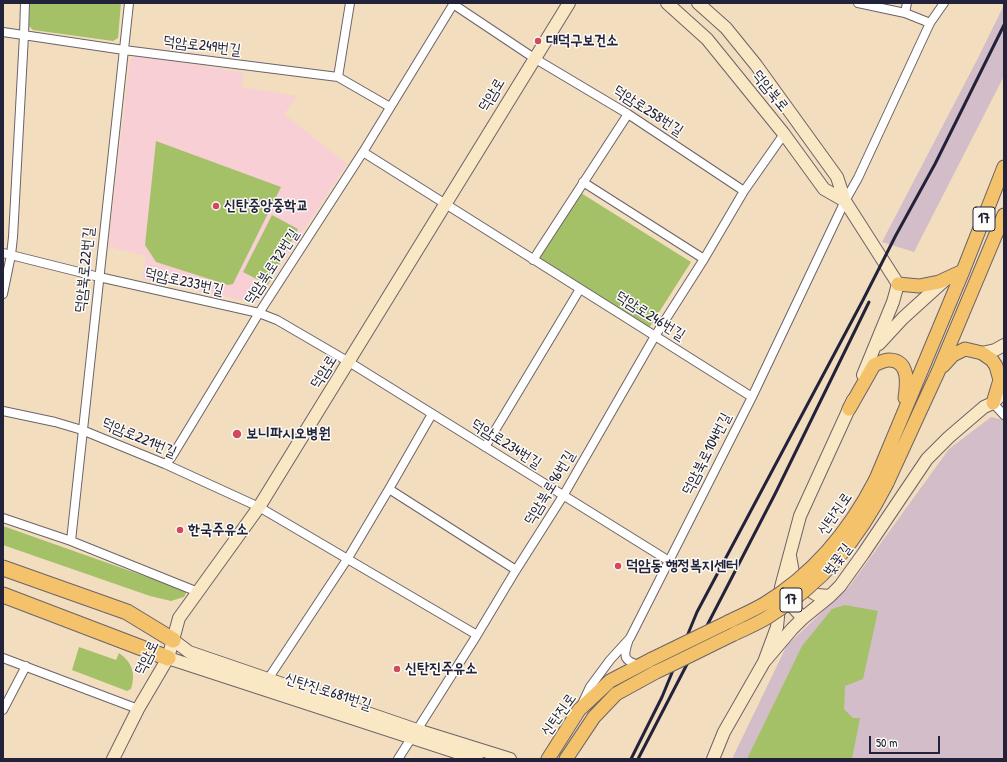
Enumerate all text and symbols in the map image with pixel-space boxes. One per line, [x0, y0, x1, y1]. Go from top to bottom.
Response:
street label: 덕암로249번길 [162, 32, 242, 60]
place label: 대덕구보건소 [546, 32, 618, 50]
marker: 대덕구보건소 [533, 36, 543, 46]
street label: 덕암북로 [748, 67, 792, 115]
street label: 덕암로 [475, 75, 509, 115]
street label: 덕암로258번길 [609, 82, 687, 140]
place label: 신탄중앙중학교 [224, 197, 308, 215]
marker: 신탄중앙중학교 [211, 201, 221, 211]
road number: 17 [973, 207, 995, 231]
street label: 덕암북로22번길 [72, 226, 98, 314]
street label: 덕암북로72번길 [241, 226, 303, 308]
street label: 덕암로233번길 [143, 264, 225, 300]
street label: 덕암로246번길 [612, 287, 688, 345]
street label: 덕암로 [307, 352, 341, 392]
street label: 덕암북로104번길 [679, 410, 735, 498]
street label: 덕암로221번길 [99, 414, 179, 462]
street label: 덕암로234번길 [467, 415, 545, 473]
place label: 보니파시오병원 [246, 425, 330, 443]
marker: 보니파시오병원 [231, 428, 243, 440]
street label: 덕암북로96번길 [521, 447, 579, 529]
street label: 신탄진로 [814, 489, 856, 539]
place label: 한국주유소 [188, 521, 248, 539]
marker: 한국주유소 [175, 525, 185, 535]
street label: 벚꽃길 [820, 540, 856, 580]
place label: 덕암동 행정복지센터 [626, 557, 738, 575]
marker: 덕암동 행정복지센터 [613, 561, 623, 571]
road number: 17 [780, 588, 802, 612]
street label: 덕암로 [131, 638, 163, 678]
place label: 신탄진주유소 [405, 660, 477, 678]
marker: 신탄진주유소 [392, 664, 402, 674]
street label: 신탄진로681번길 [282, 669, 374, 715]
street label: 신탄진로 [538, 690, 580, 740]
scale bar [871, 728, 942, 754]
text: 50 m [876, 734, 897, 751]

